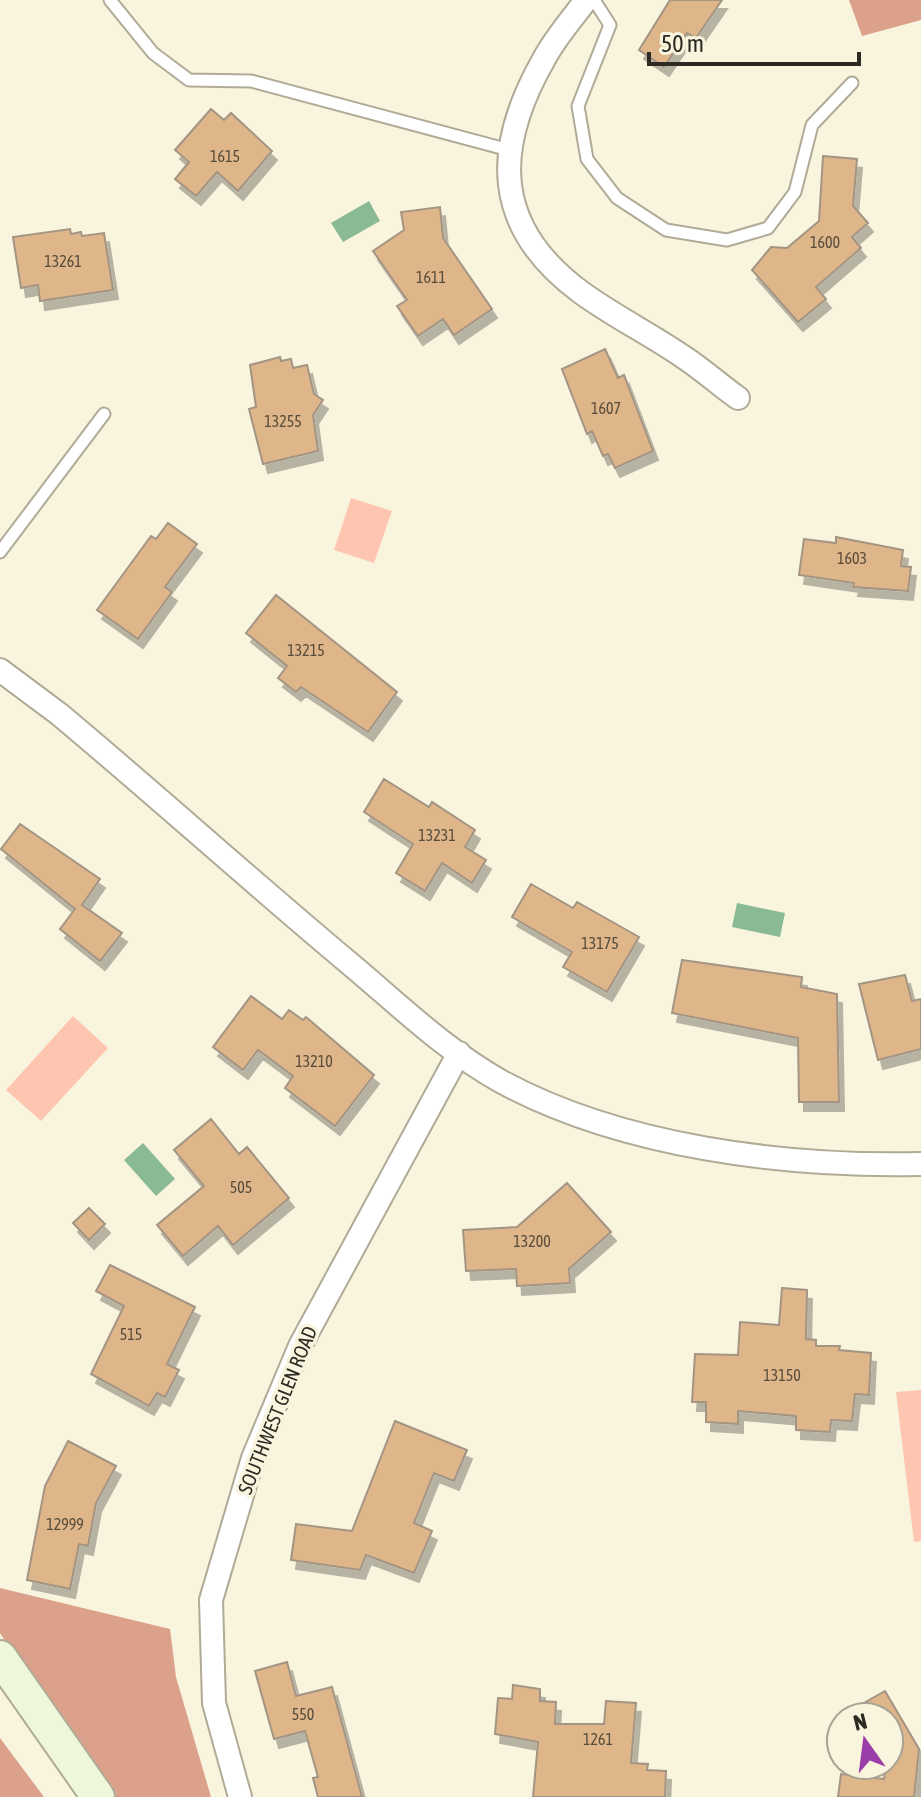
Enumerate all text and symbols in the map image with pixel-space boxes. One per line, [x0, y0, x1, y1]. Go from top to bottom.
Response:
scale bar [649, 16, 859, 66]
text: 50 m [661, 30, 704, 57]
house number: 1615 [210, 147, 240, 165]
house number: 1600 [810, 233, 840, 251]
house number: 13261 [44, 252, 82, 270]
house number: 1611 [416, 268, 446, 286]
house number: 1607 [591, 399, 621, 417]
house number: 13255 [264, 412, 302, 430]
house number: 1603 [837, 549, 867, 567]
house number: 13215 [287, 641, 325, 659]
house number: 13231 [418, 826, 456, 844]
house number: 13175 [581, 934, 619, 952]
house number: 13210 [295, 1052, 333, 1070]
house number: 505 [230, 1178, 252, 1196]
house number: 13200 [513, 1232, 551, 1250]
street label: SOUTHWEST GLEN ROAD [233, 1323, 321, 1497]
house number: 515 [120, 1325, 142, 1343]
house number: 13150 [763, 1366, 801, 1384]
house number: 12999 [46, 1515, 84, 1533]
north arrow [825, 1701, 905, 1781]
house number: 550 [292, 1705, 314, 1723]
text: N [851, 1707, 870, 1736]
house number: 1261 [583, 1730, 613, 1748]

